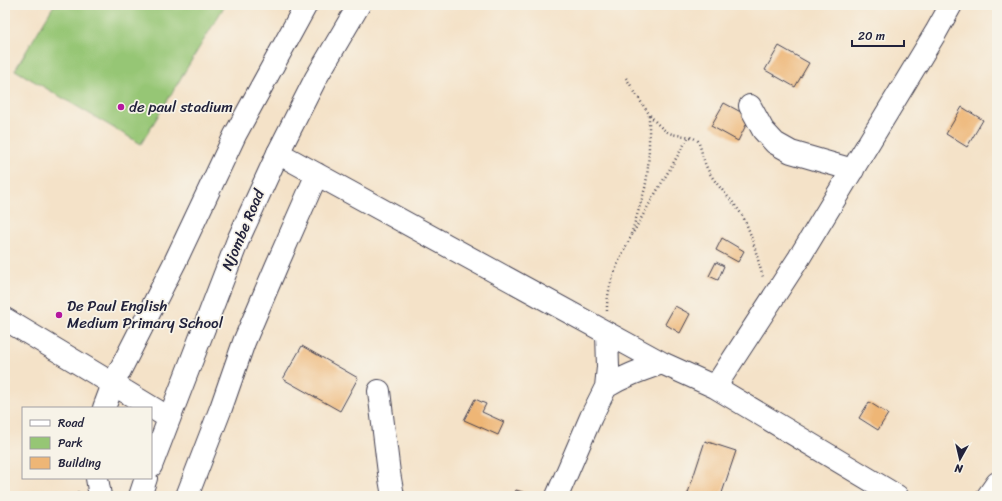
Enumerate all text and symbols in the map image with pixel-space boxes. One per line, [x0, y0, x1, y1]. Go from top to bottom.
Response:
scale bar [852, 22, 904, 48]
text: 20 m [858, 25, 885, 47]
place label: de paul stadium [129, 94, 233, 120]
marker: de paul stadium [116, 102, 126, 112]
street label: Njombe Road [214, 184, 272, 275]
place label: De Paul English Medium Primary School [67, 293, 224, 336]
marker: De Paul English Medium Primary School [54, 310, 64, 320]
legend [22, 407, 152, 479]
text: Road [58, 412, 85, 434]
text: Park [58, 432, 83, 454]
north arrow [940, 439, 980, 479]
text: Building [58, 452, 101, 474]
text: N [953, 458, 965, 478]

